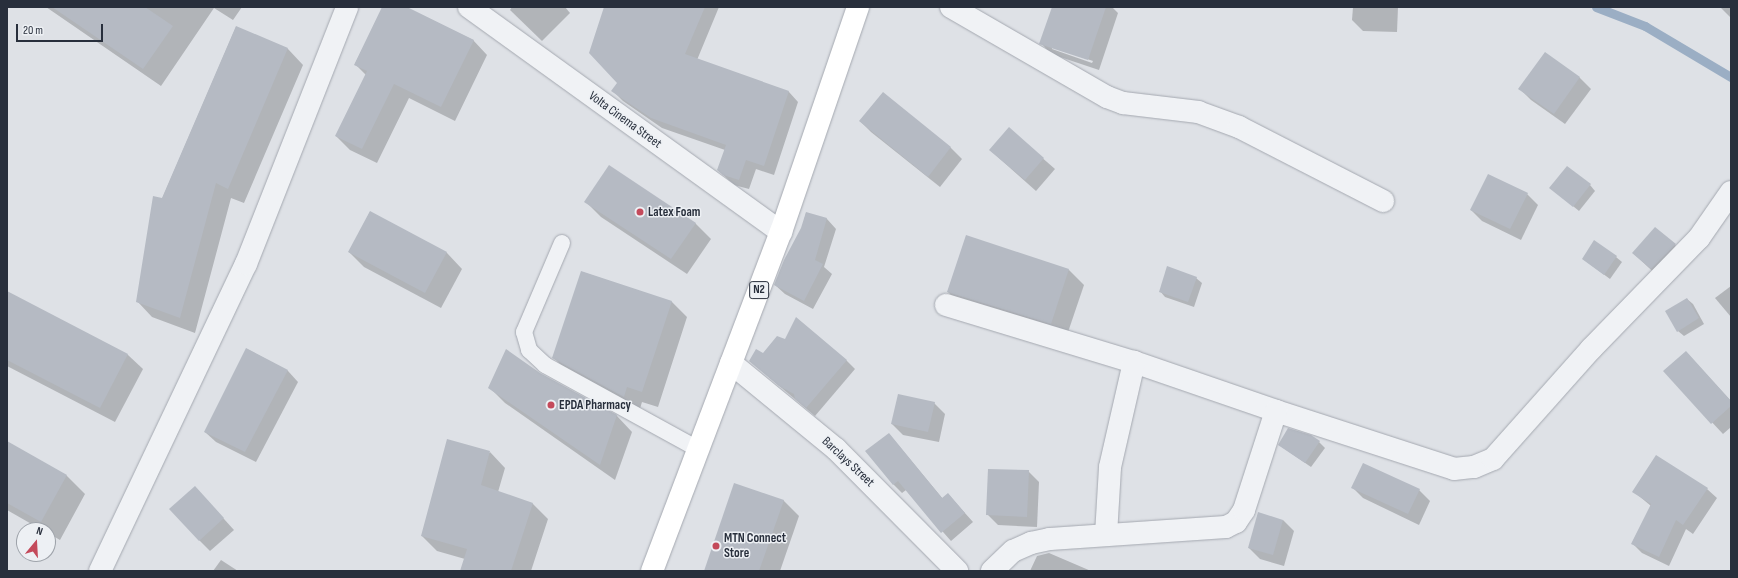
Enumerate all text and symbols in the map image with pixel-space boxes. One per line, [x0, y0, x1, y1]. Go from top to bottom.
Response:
scale bar [18, 16, 105, 42]
text: 20 m [23, 23, 43, 38]
street label: Volta Cinema Street [585, 88, 665, 152]
place label: Latex Foam [648, 204, 700, 220]
marker: Latex Foam [635, 207, 645, 217]
road number: N2 [749, 280, 769, 300]
place label: EPDA Pharmacy [559, 397, 631, 413]
marker: EPDA Pharmacy [546, 400, 556, 410]
street label: Barclays Street [819, 434, 877, 490]
north arrow [16, 522, 56, 562]
text: N [35, 524, 44, 538]
place label: MTN Connect Store [724, 531, 786, 562]
marker: MTN Connect Store [711, 541, 721, 551]

